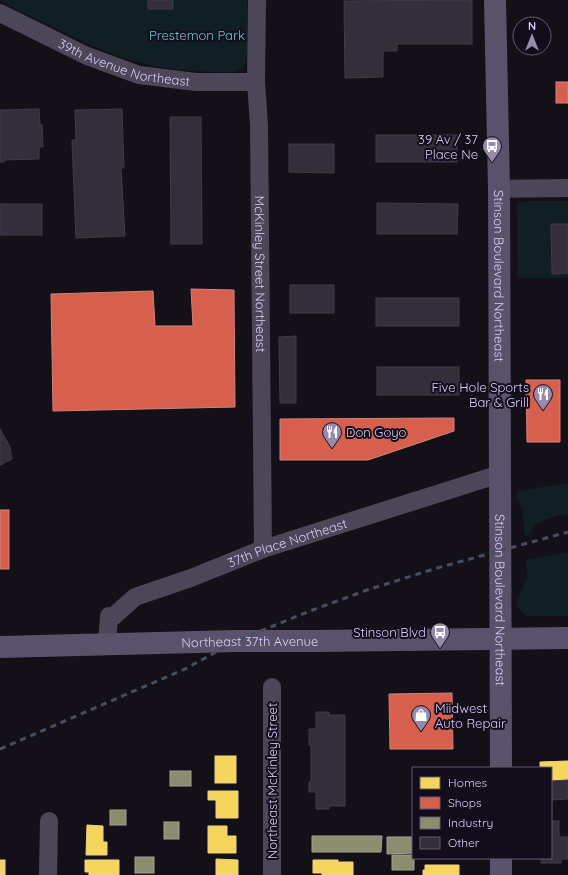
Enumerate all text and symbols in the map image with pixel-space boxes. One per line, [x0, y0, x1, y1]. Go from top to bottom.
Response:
north arrow [512, 16, 552, 56]
text: N [528, 19, 536, 33]
park label: Prestemon Park [149, 27, 245, 43]
street label: 39th Avenue Northeast [56, 35, 191, 89]
place label: 39 Av / 37 Place Ne [418, 131, 478, 162]
bus stop icon: 39 Av / 37 Place Ne [481, 135, 503, 163]
street label: Stinson Boulevard Northeast [491, 190, 508, 362]
street label: McKinley Street Northeast [252, 195, 269, 352]
place label: Five Hole Sports Bar & Grill [431, 379, 529, 410]
restaurant icon: Five Hole Sports Bar & Grill [532, 383, 554, 411]
restaurant icon: Don Goyo [321, 421, 343, 449]
place label: Don Goyo [346, 424, 407, 440]
street label: Stinson Boulevard Northeast [492, 514, 509, 686]
street label: 37th Place Northeast [225, 515, 349, 571]
bus stop icon: Stinson Blvd [429, 621, 451, 649]
place label: Stinson Blvd [353, 624, 426, 640]
street label: Northeast 37th Avenue [181, 633, 318, 650]
place label: Miidwest Auto Repair [435, 700, 506, 731]
street label: Northeast McKinley Street [264, 703, 280, 859]
shop icon: Miidwest Auto Repair [410, 704, 432, 732]
legend [412, 767, 552, 859]
text: Homes [448, 775, 488, 790]
text: Shops [448, 795, 482, 810]
text: Industry [448, 815, 493, 830]
text: Other [448, 835, 480, 850]

